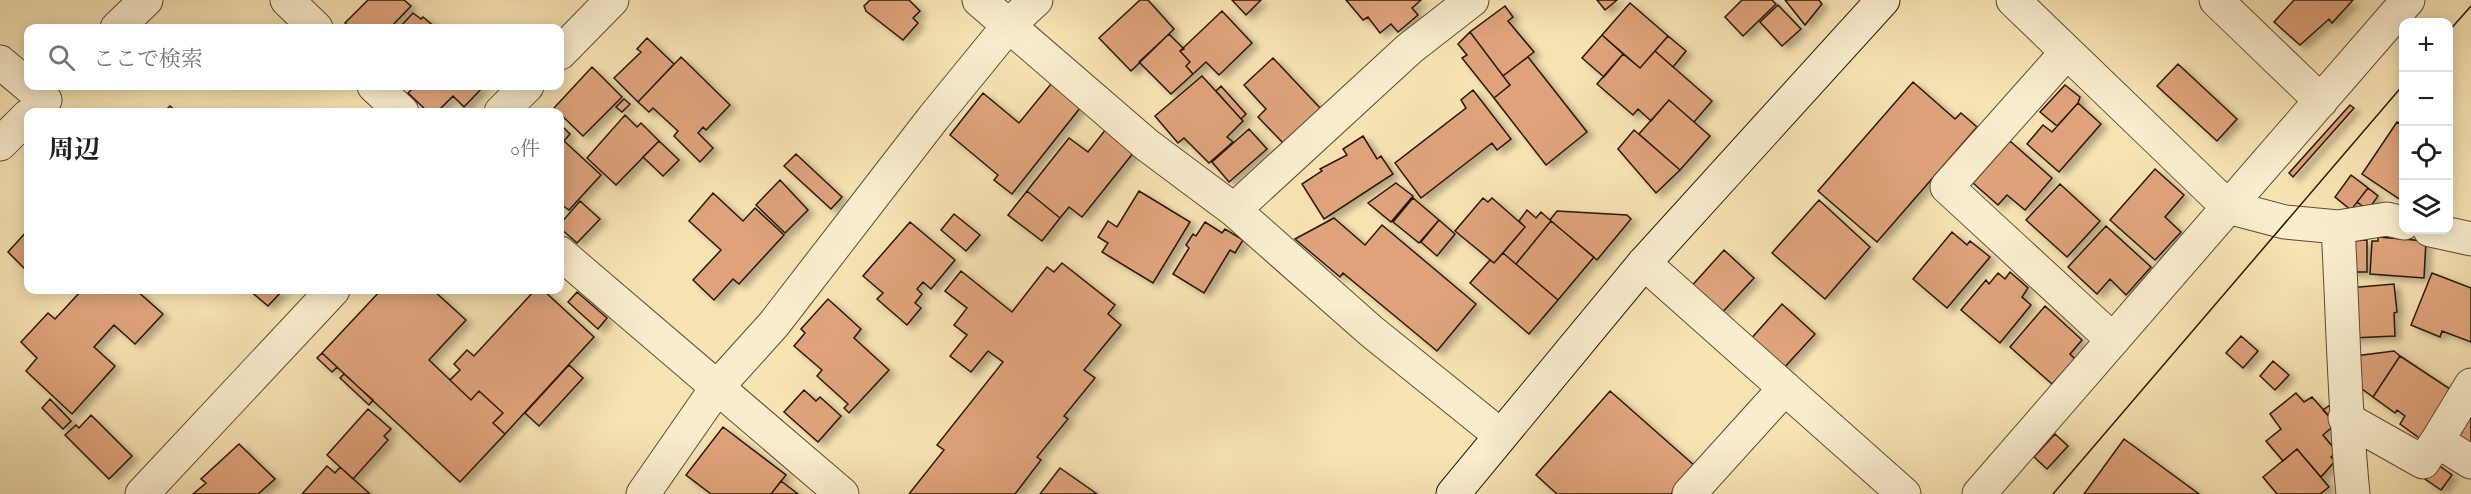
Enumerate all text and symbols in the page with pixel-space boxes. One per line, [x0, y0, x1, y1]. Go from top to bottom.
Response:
map controls [2399, 18, 2453, 234]
button: + [2399, 18, 2453, 72]
search box [24, 24, 564, 90]
icon: search [45, 41, 78, 74]
text: ここで検索 [93, 46, 203, 74]
button: − [2399, 72, 2453, 126]
button: locate [2399, 126, 2453, 180]
text: 周辺 [48, 134, 100, 167]
text: 0件 [510, 137, 540, 162]
button: layers [2399, 180, 2453, 234]

